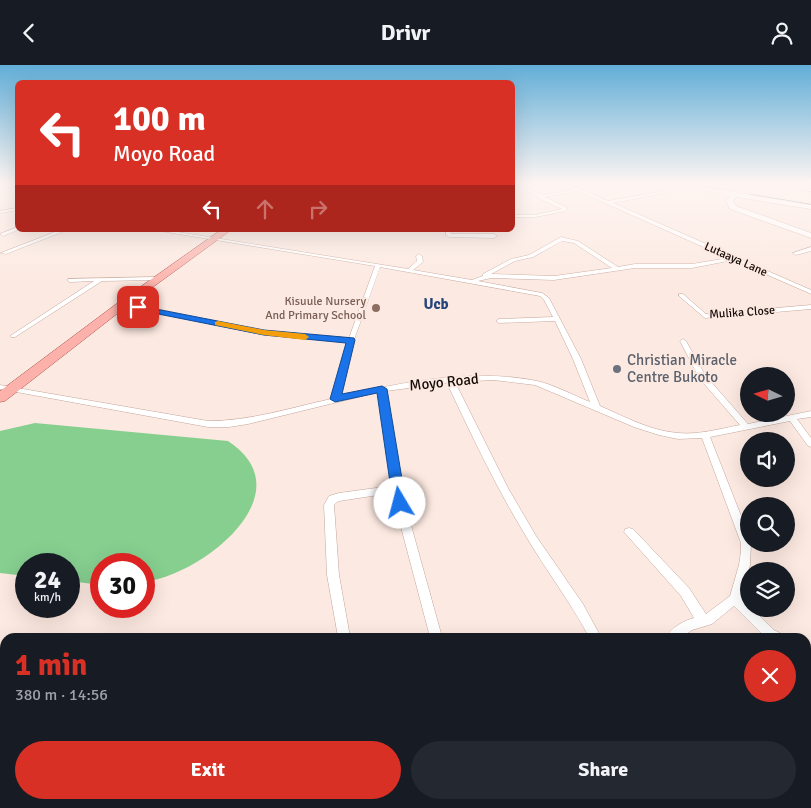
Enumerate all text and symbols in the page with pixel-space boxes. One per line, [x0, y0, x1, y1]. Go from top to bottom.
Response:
icon: back [15, 19, 43, 47]
text: Drivr [381, 19, 430, 46]
icon: person [768, 19, 796, 47]
text: 100 m [113, 97, 206, 140]
icon: left [30, 100, 95, 165]
text: Moyo Road [113, 140, 215, 167]
icon: left [198, 195, 226, 223]
icon: ahead [251, 195, 279, 223]
icon: right [304, 195, 332, 223]
street label: Lutaaya Lane [702, 239, 770, 280]
pin [117, 286, 159, 328]
icon: arrive [124, 293, 152, 321]
place label: Kisuule Nursery And Primary School [265, 294, 366, 323]
district label: Ucb [423, 295, 449, 313]
marker: Kisuule Nursery And Primary School [370, 302, 382, 314]
street label: Mulika Close [709, 303, 775, 322]
place label: Christian Miracle Centre Bukoto [627, 351, 737, 386]
marker: Christian Miracle Centre Bukoto [611, 363, 623, 375]
north arrow [740, 367, 795, 423]
map controls [740, 367, 795, 617]
street label: Moyo Road [408, 369, 480, 395]
button: sound [740, 432, 795, 487]
position arrow [373, 476, 425, 528]
button: search [740, 497, 795, 552]
speed limit sign: 30 [90, 553, 155, 618]
button: layers [740, 562, 795, 617]
text: 24 [34, 564, 61, 595]
text: km/h [34, 590, 61, 605]
text: 1 min [15, 647, 87, 684]
button: close [744, 650, 796, 702]
text: 380 m · 14:56 [15, 685, 108, 705]
button: Exit [15, 741, 401, 799]
button: Share [411, 741, 796, 799]

